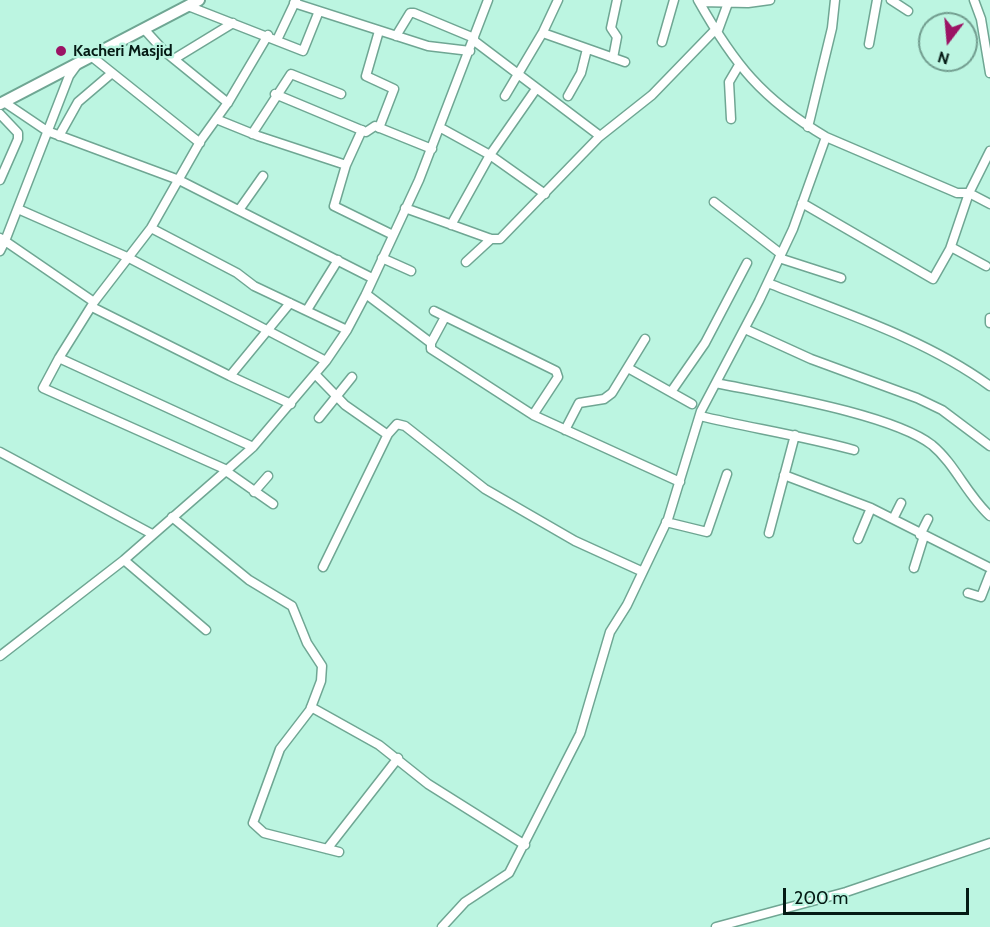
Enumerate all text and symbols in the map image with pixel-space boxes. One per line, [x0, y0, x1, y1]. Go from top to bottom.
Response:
north arrow [918, 12, 978, 72]
place label: Kacheri Masjid [73, 41, 173, 61]
marker: Kacheri Masjid [54, 44, 68, 58]
text: N [935, 47, 952, 69]
scale bar [786, 876, 972, 914]
text: 200 m [794, 887, 848, 909]

